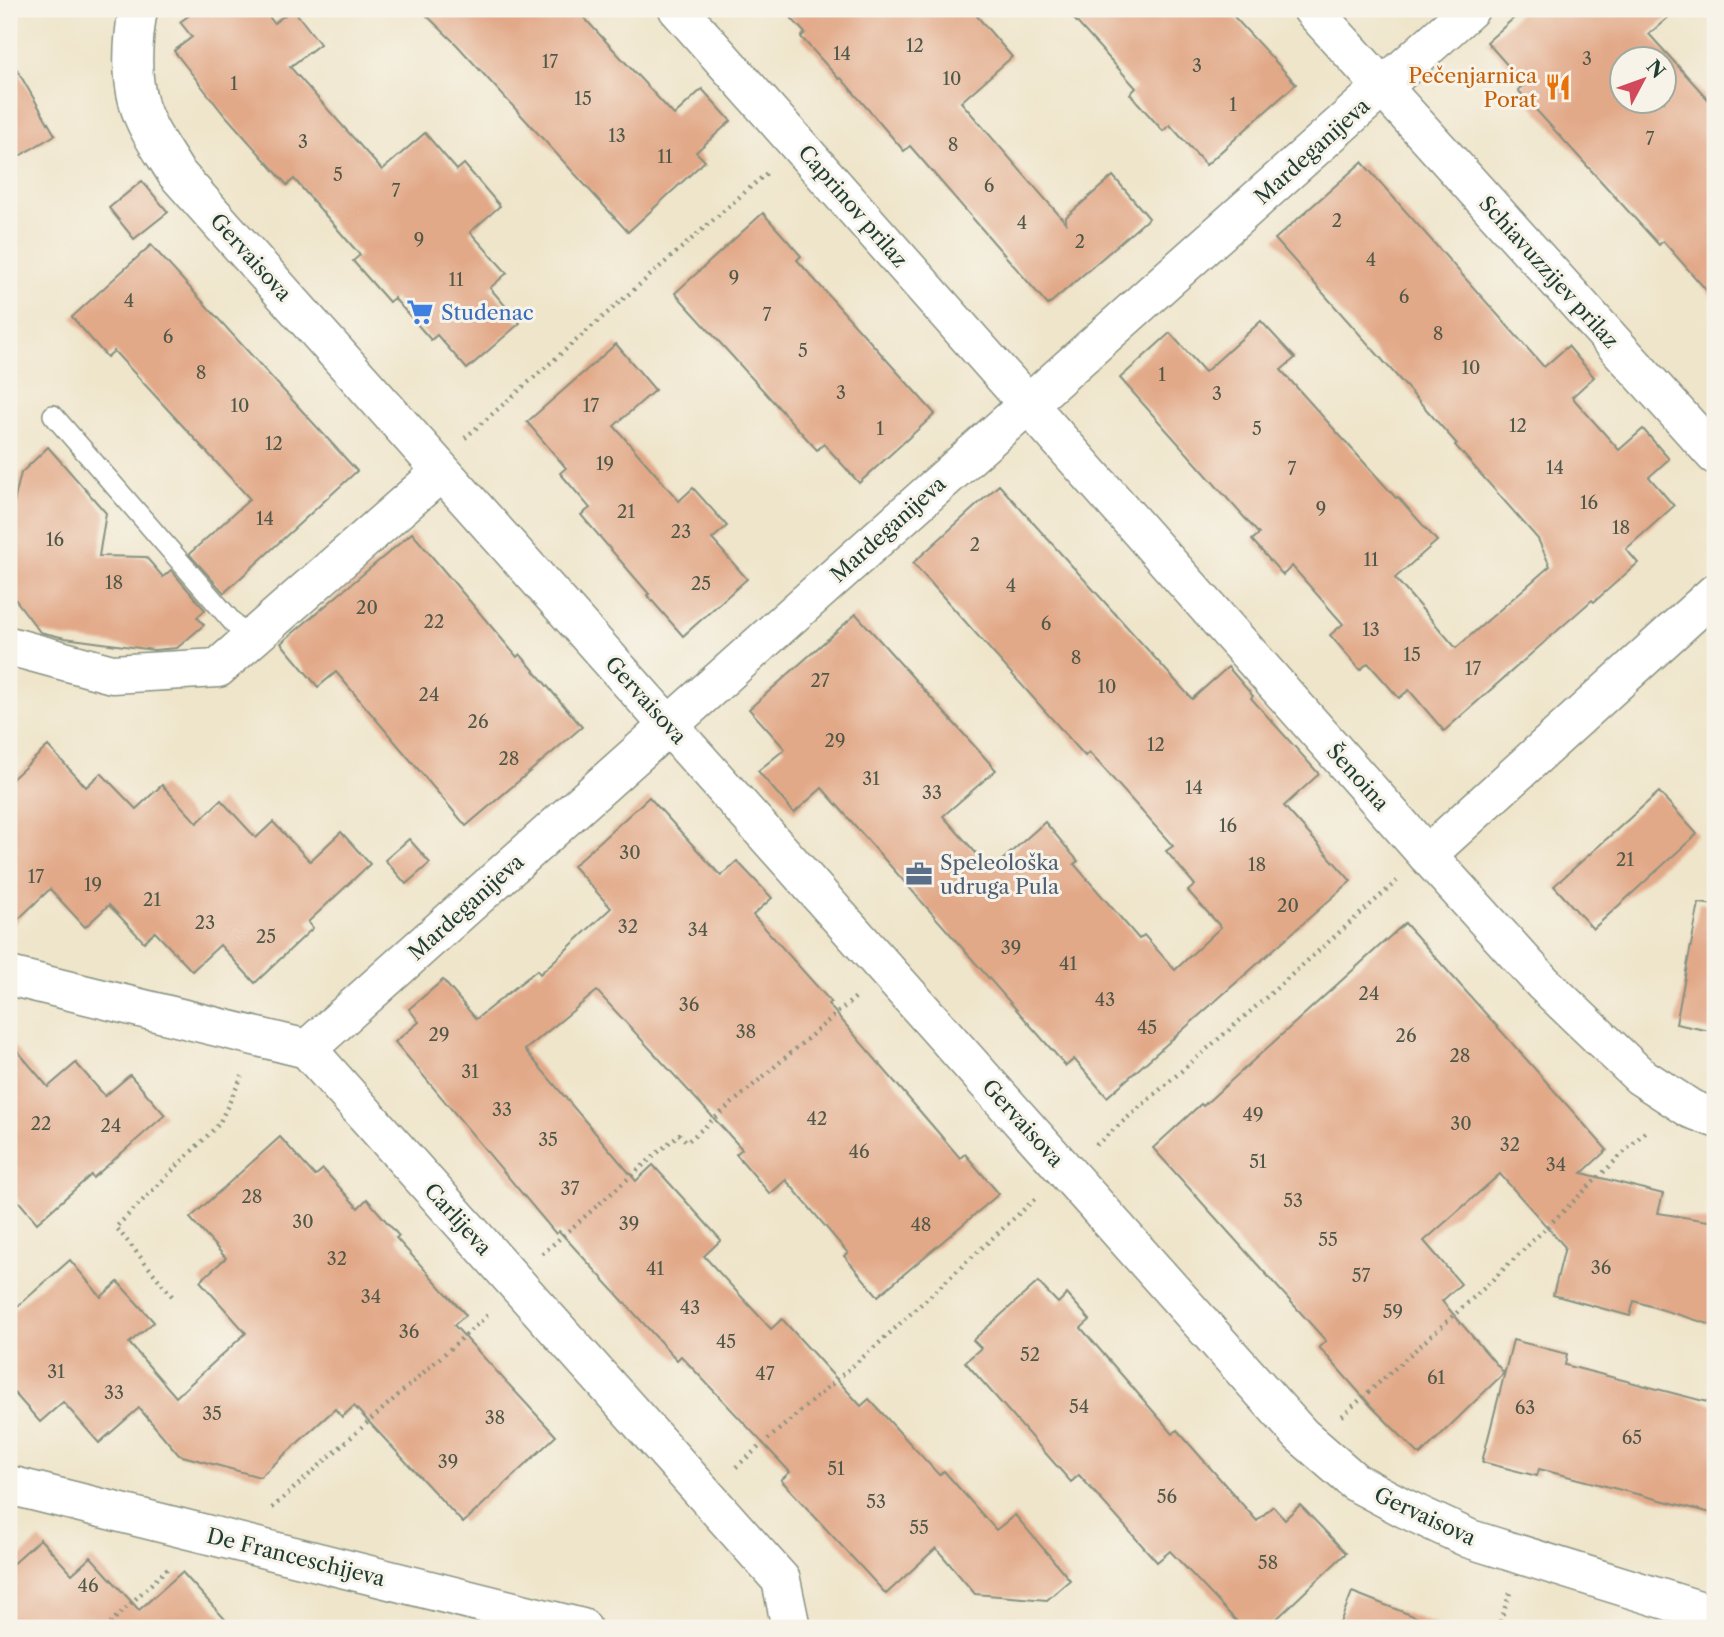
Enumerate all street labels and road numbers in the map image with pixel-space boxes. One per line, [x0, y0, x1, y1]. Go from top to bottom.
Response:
street label: Mardeganijeva [1249, 92, 1375, 209]
street label: Caprinov prilaz [793, 140, 913, 272]
street label: Schiavuzzijev prilaz [1474, 191, 1624, 353]
street label: Gervaisova [205, 208, 297, 307]
street label: Mardeganijeva [825, 470, 951, 587]
street label: Gervaisova [600, 651, 692, 750]
street label: Šenoina [1322, 739, 1395, 816]
street label: Mardeganijeva [403, 848, 529, 965]
street label: Gervaisova [977, 1074, 1069, 1173]
street label: Carlijeva [419, 1178, 497, 1261]
street label: Gervaisova [1370, 1482, 1481, 1551]
street label: De Franceschijeva [204, 1523, 389, 1591]

